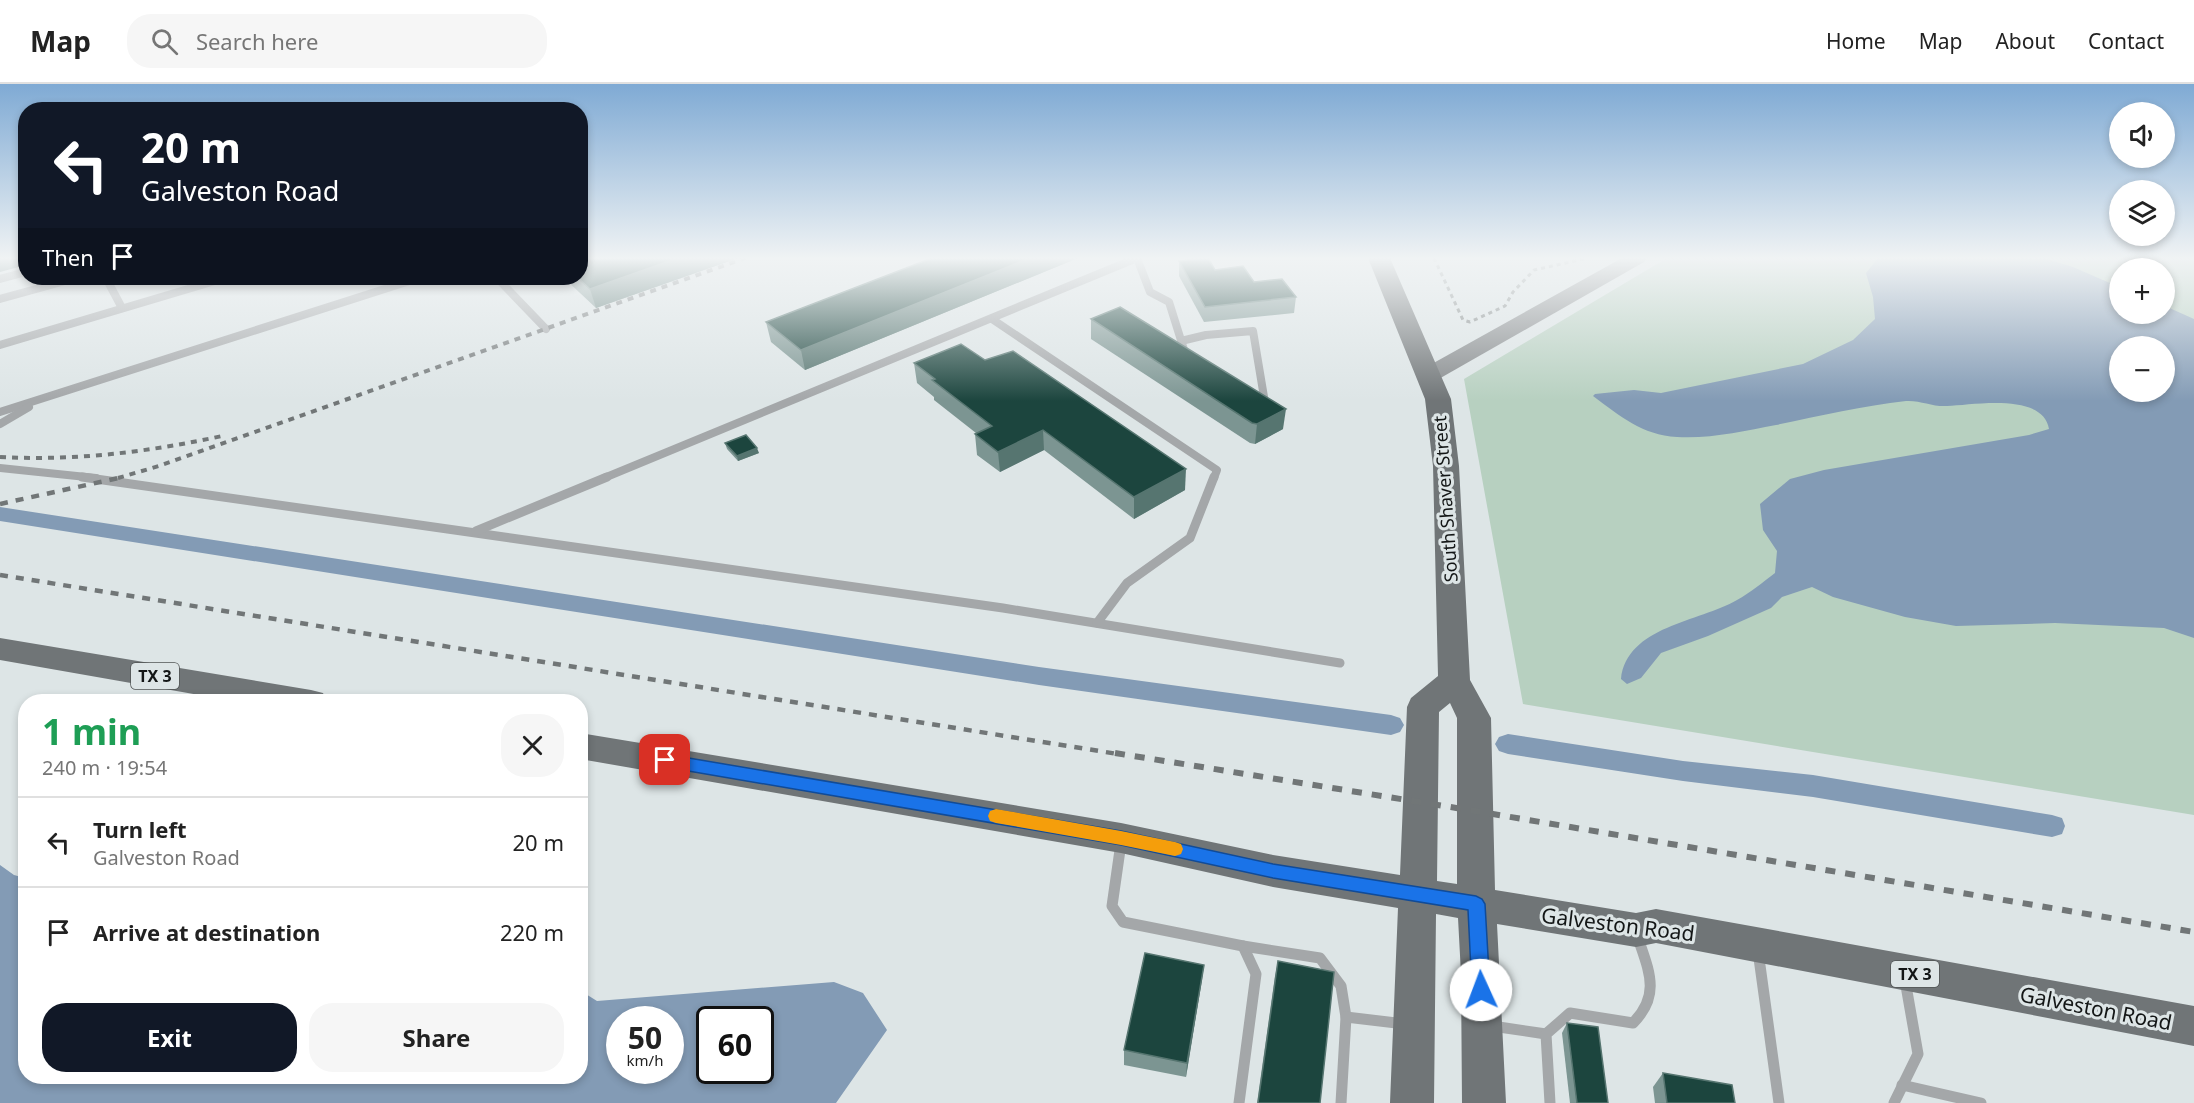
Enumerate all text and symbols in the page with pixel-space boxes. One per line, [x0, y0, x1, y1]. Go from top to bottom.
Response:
search box [127, 14, 547, 68]
text: Map [30, 22, 91, 60]
icon: search [148, 25, 181, 58]
text: Search here [196, 26, 318, 56]
text: Home [1826, 27, 1886, 55]
text: Map [1919, 27, 1962, 55]
text: About [1995, 27, 2055, 55]
text: Contact [2088, 27, 2164, 55]
map controls [2109, 102, 2175, 402]
button: sound [2109, 102, 2175, 168]
text: 20 m [141, 118, 241, 175]
icon: left [42, 126, 120, 204]
text: Galveston Road [141, 172, 339, 209]
button: layers [2109, 180, 2175, 246]
icon: arrive [106, 240, 139, 273]
text: Then [42, 242, 94, 272]
button: + [2109, 258, 2175, 324]
button: − [2109, 336, 2175, 402]
street label: South Shaver Street [1427, 414, 1463, 583]
road number: TX 3 [131, 663, 179, 689]
text: 1 min [42, 707, 141, 756]
button: close [501, 714, 564, 777]
pin [639, 734, 690, 785]
icon: arrive [648, 743, 681, 776]
text: 240 m · 19:54 [42, 754, 167, 781]
text: Turn left [93, 814, 187, 844]
icon: left [42, 826, 75, 859]
text: 20 m [513, 827, 564, 857]
text: Galveston Road [93, 844, 240, 871]
street label: Galveston Road [1540, 901, 1696, 947]
icon: arrive [42, 916, 75, 949]
text: Arrive at destination [93, 917, 320, 947]
text: 220 m [500, 917, 564, 947]
position arrow [1449, 958, 1513, 1022]
road number: TX 3 [1891, 961, 1939, 987]
street label: Galveston Road [2018, 980, 2174, 1036]
button: Exit [42, 1003, 297, 1072]
button: Share [309, 1003, 564, 1072]
speed limit sign: 60 [696, 1006, 774, 1084]
text: 50 [628, 1017, 662, 1058]
text: km/h [627, 1050, 663, 1070]

